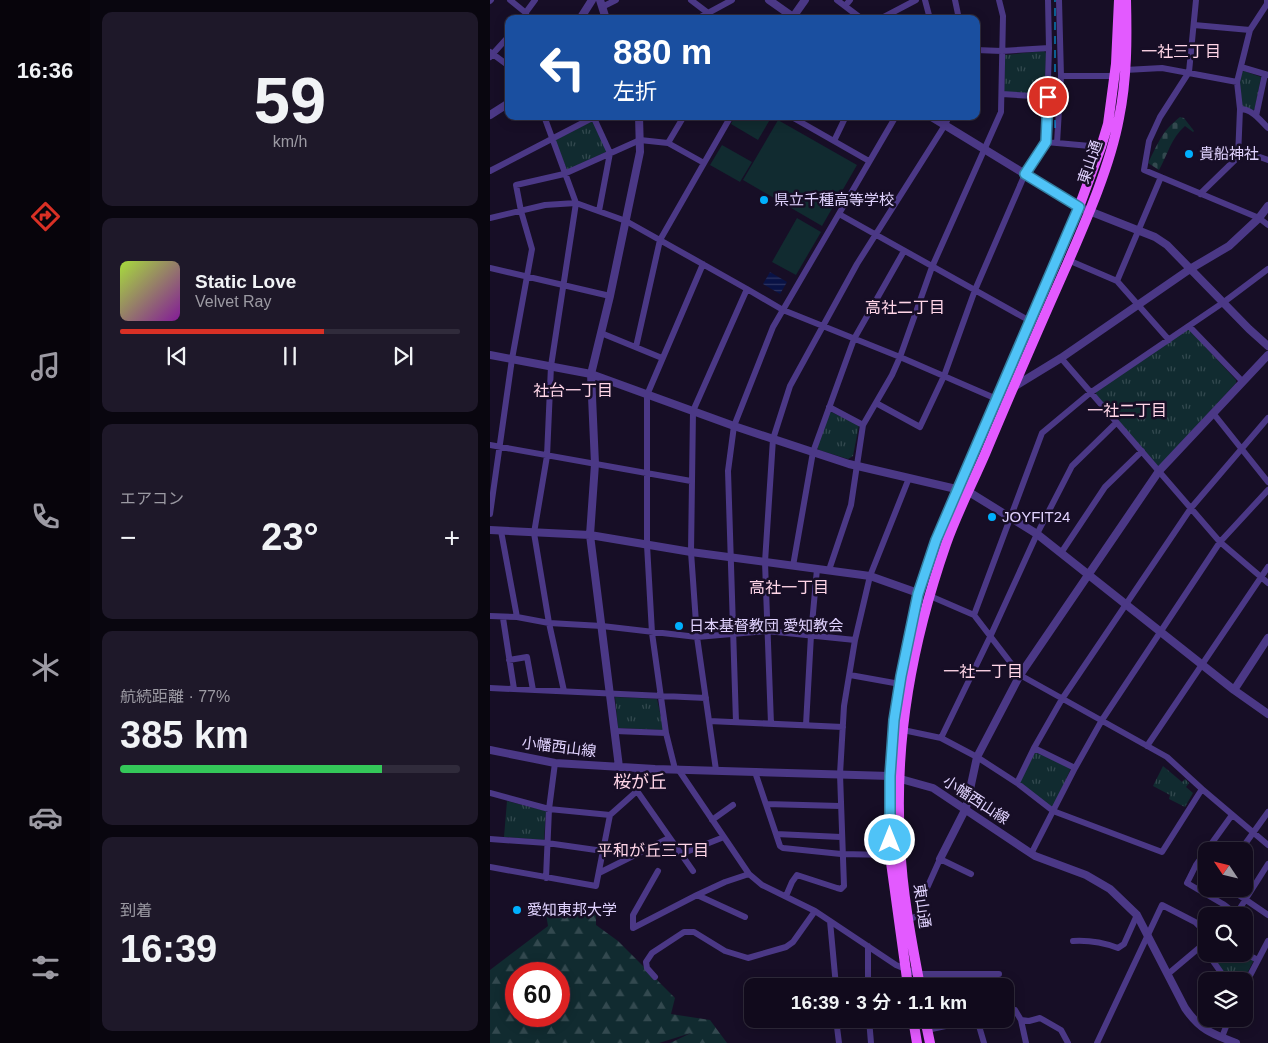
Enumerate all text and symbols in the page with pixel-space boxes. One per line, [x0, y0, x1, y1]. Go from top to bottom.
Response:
text: 880 m [613, 32, 712, 71]
icon: left [530, 35, 595, 100]
district label: 一社三丁目 [1141, 43, 1221, 60]
text: 16:36 [17, 58, 73, 83]
text: 59 [254, 64, 326, 137]
pin [1027, 76, 1069, 118]
text: 左折 [613, 79, 657, 104]
icon: arrive [1034, 83, 1062, 111]
text: km/h [273, 133, 307, 150]
street label: 東山通 [1074, 138, 1105, 186]
place label: 貴船神社 [1199, 145, 1259, 162]
marker: 貴船神社 [1183, 148, 1195, 160]
place label: 県立千種高等学校 [774, 191, 894, 208]
marker: 県立千種高等学校 [758, 194, 770, 206]
icon: directions [28, 199, 63, 234]
text: Static Love [195, 271, 296, 292]
text: Velvet Ray [195, 293, 271, 310]
district label: 高社二丁目 [865, 299, 945, 316]
icon: previous [163, 342, 191, 370]
icon: pause [276, 342, 304, 370]
icon: next [389, 342, 417, 370]
icon: music [28, 349, 63, 384]
district label: 社台一丁目 [533, 382, 613, 399]
district label: 一社二丁目 [1087, 402, 1167, 419]
text: エアコン [120, 490, 184, 507]
icon: phone [28, 499, 63, 534]
place label: JOYFIT24 [1002, 508, 1070, 525]
marker: JOYFIT24 [986, 511, 998, 523]
text: 23° [261, 516, 319, 558]
text: − [120, 522, 136, 553]
text: + [444, 522, 460, 553]
district label: 高社一丁目 [749, 579, 829, 596]
place label: 日本基督教団 愛知教会 [689, 617, 843, 634]
marker: 日本基督教団 愛知教会 [673, 620, 685, 632]
icon: climate [28, 650, 63, 685]
district label: 一社一丁目 [943, 663, 1023, 680]
text: 航続距離 · 77% [120, 688, 230, 705]
text: 385 km [120, 714, 249, 756]
street label: 小幡西山線 [521, 733, 597, 760]
district label: 桜が丘 [613, 772, 667, 792]
street label: 小幡西山線 [940, 772, 1012, 827]
icon: car [28, 800, 63, 835]
position arrow [863, 813, 915, 865]
district label: 平和が丘三丁目 [597, 842, 709, 859]
north arrow [1198, 842, 1252, 898]
map controls [1198, 842, 1253, 1027]
street label: 東山通 [911, 882, 934, 929]
place label: 愛知東邦大学 [527, 901, 617, 918]
text: 到着 [120, 902, 152, 919]
marker: 愛知東邦大学 [511, 904, 523, 916]
button: search [1198, 907, 1253, 962]
text: 16:39 [120, 928, 217, 970]
icon: filters [28, 950, 63, 985]
speed limit sign: 60 [505, 962, 570, 1027]
button: layers [1198, 972, 1253, 1027]
text: 16:39 · 3 分 · 1.1 km [791, 992, 967, 1013]

